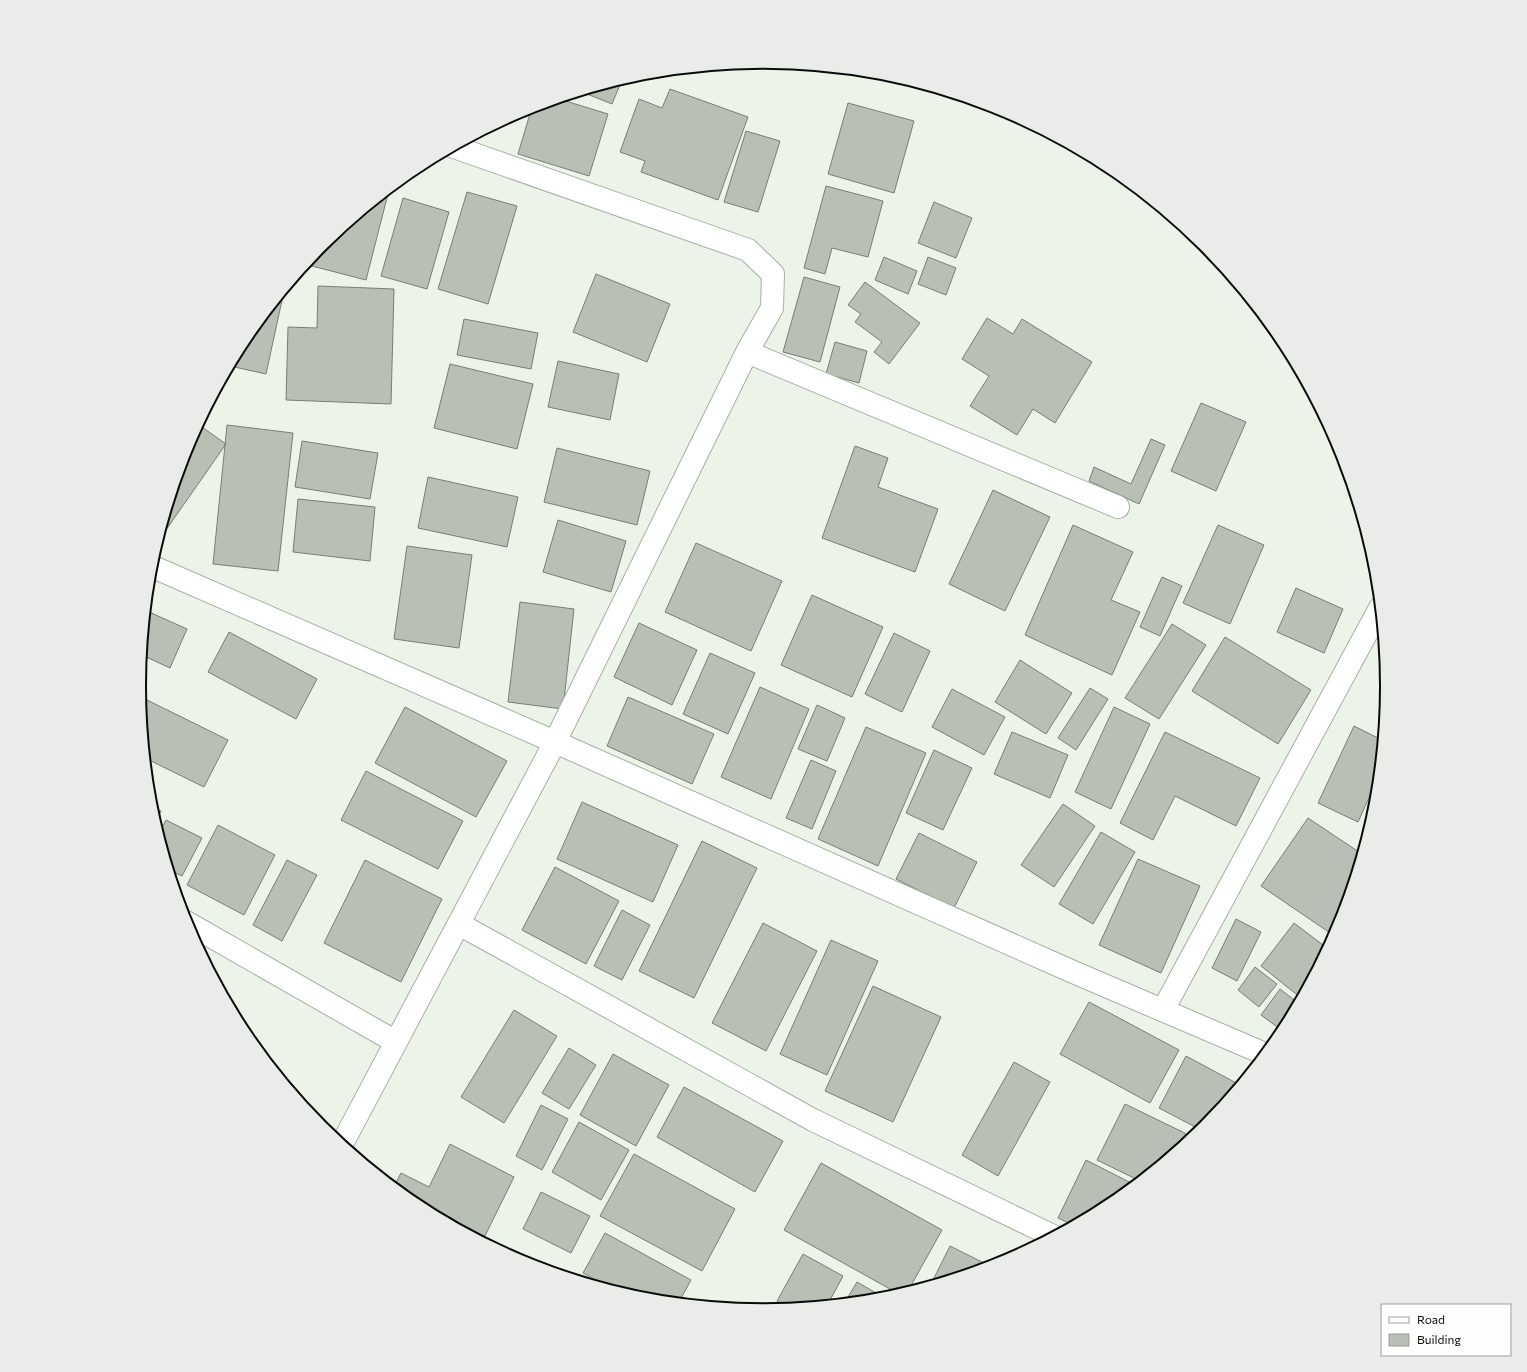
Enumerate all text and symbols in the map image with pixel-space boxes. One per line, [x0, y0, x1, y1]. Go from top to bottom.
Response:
legend [1381, 1304, 1511, 1356]
text: Road [1417, 1312, 1445, 1326]
text: Building [1417, 1332, 1461, 1346]

